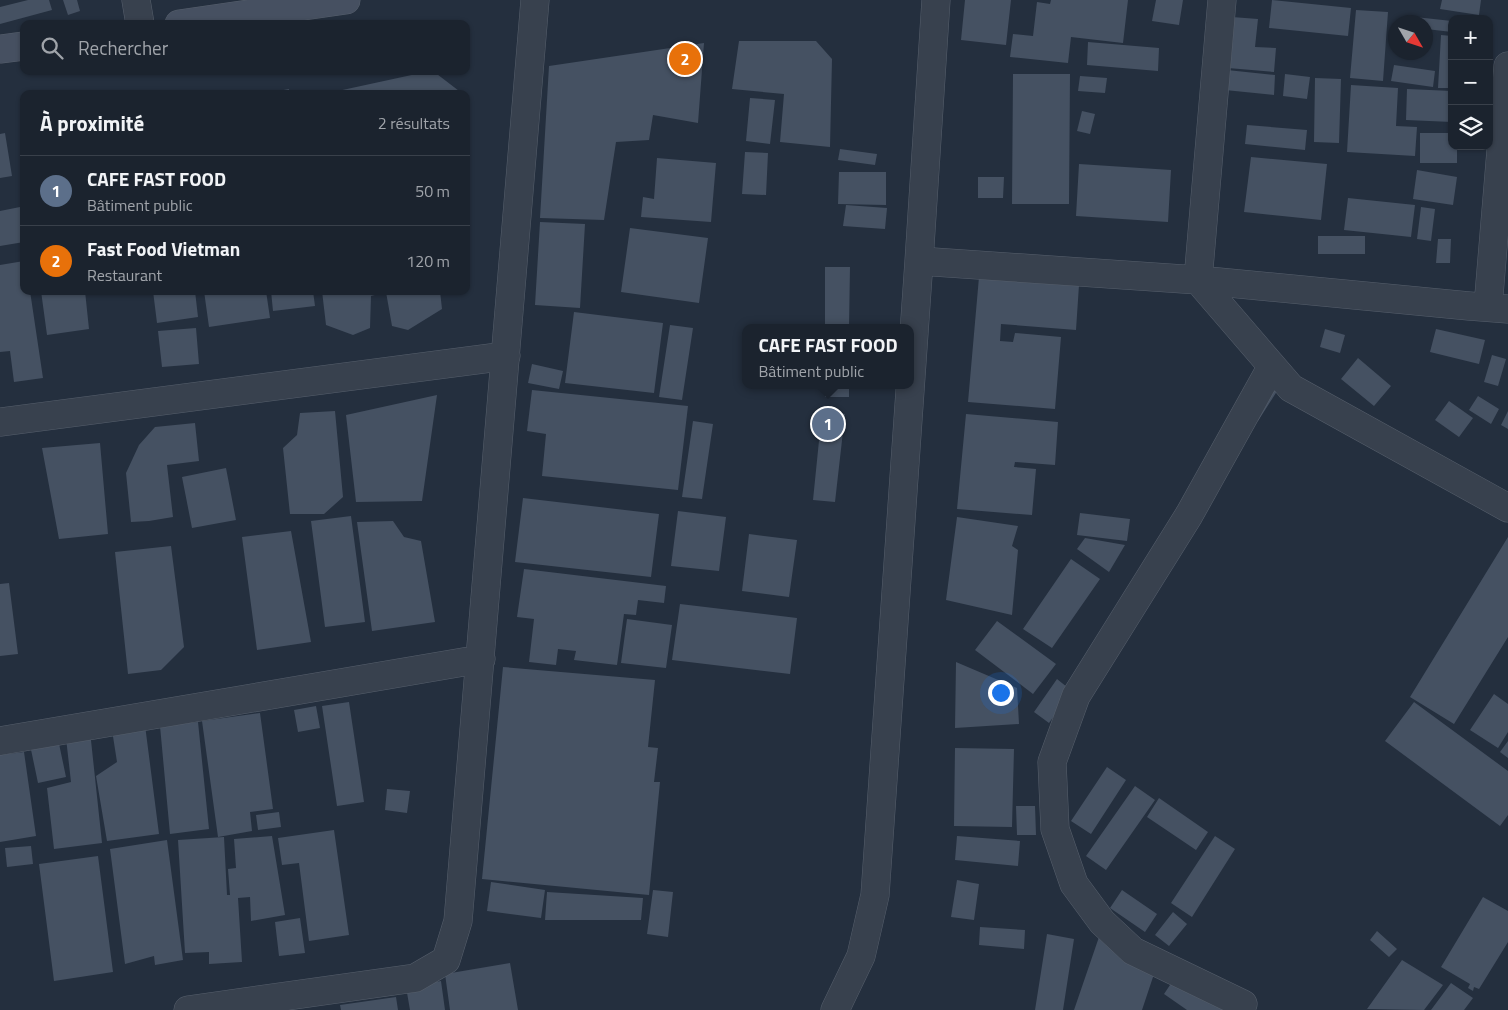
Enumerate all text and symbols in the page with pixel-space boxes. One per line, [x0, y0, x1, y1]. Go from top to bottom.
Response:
north arrow [1388, 15, 1433, 60]
map controls [1448, 15, 1493, 150]
button: + [1448, 15, 1493, 60]
search box [20, 20, 470, 75]
text: Rechercher [78, 33, 168, 62]
icon: search [38, 34, 66, 62]
pin: 2 [669, 40, 701, 78]
button: − [1448, 60, 1493, 105]
button: layers [1448, 105, 1493, 150]
text: À proximité [40, 107, 144, 139]
text: 2 résultats [378, 111, 450, 135]
text: CAFE FAST FOOD [87, 164, 226, 193]
text: 1 [52, 179, 60, 203]
text: 50 m [415, 179, 450, 203]
text: Bâtiment public [87, 193, 193, 217]
text: Fast Food Vietman [87, 234, 240, 263]
text: 2 [52, 249, 60, 273]
text: 120 m [406, 249, 450, 273]
text: Restaurant [87, 263, 162, 287]
popup [742, 324, 914, 389]
text: CAFE FAST FOOD [758, 330, 898, 359]
text: Bâtiment public [758, 359, 864, 383]
pin: 1 [812, 405, 844, 443]
your location [988, 680, 1014, 706]

